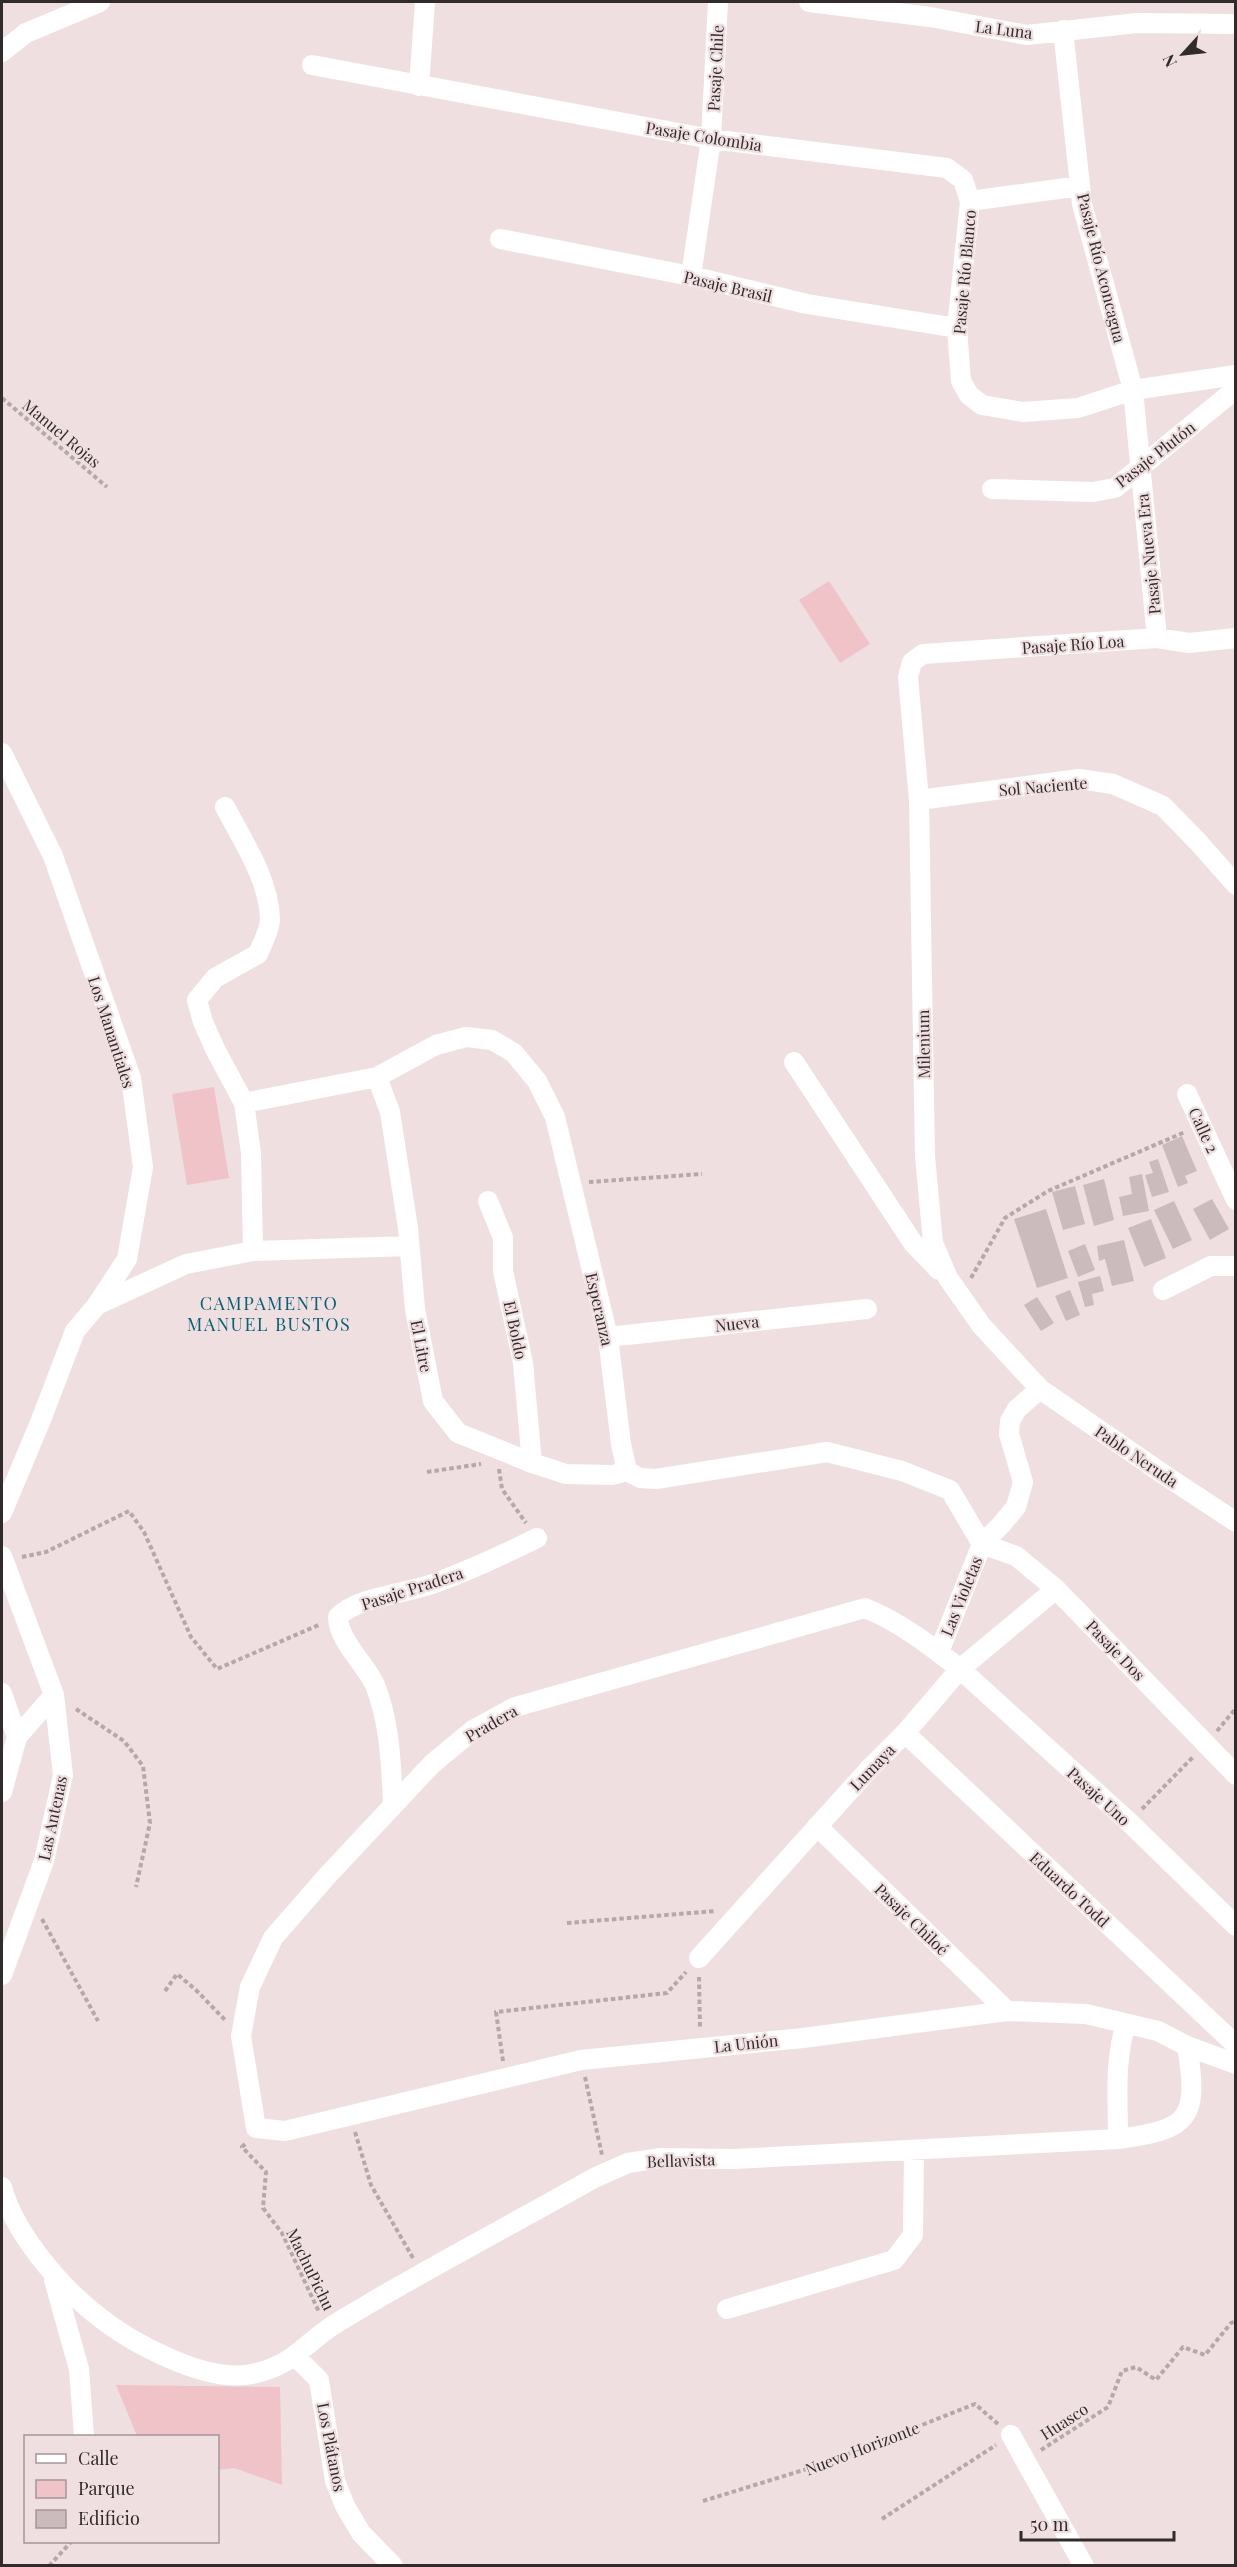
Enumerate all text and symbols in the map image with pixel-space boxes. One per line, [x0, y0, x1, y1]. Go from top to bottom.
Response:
street label: La Luna [974, 15, 1034, 43]
street label: Pasaje Chile [702, 24, 728, 112]
north arrow [1153, 24, 1213, 84]
text: N [1157, 51, 1181, 71]
street label: Pasaje Colombia [644, 116, 764, 156]
street label: Pasaje Río Aconcagua [1073, 191, 1131, 345]
street label: Pasaje Río Blanco [948, 209, 980, 335]
street label: Pasaje Brasil [682, 266, 775, 306]
street label: Manuel Rojas [19, 394, 105, 472]
street label: Pasaje Plutón [1111, 416, 1200, 492]
street label: Pasaje Nueva Era [1131, 493, 1165, 615]
street label: Pasaje Río Loa [1021, 630, 1125, 658]
street label: Sol Naciente [998, 772, 1088, 800]
street label: Los Manantiales [84, 973, 140, 1091]
street label: Milenium [912, 1009, 934, 1079]
street label: Calle 2 [1184, 1104, 1224, 1156]
street label: Esperanza [581, 1270, 619, 1348]
district label: CAMPAMENTO MANUEL BUSTOS [187, 1291, 351, 1336]
street label: El Boldo [500, 1299, 532, 1361]
street label: Nueva [714, 1310, 760, 1336]
street label: El Litre [407, 1318, 437, 1374]
street label: Pablo Neruda [1091, 1420, 1183, 1492]
street label: Las Violetas [935, 1553, 987, 1639]
street label: Pasaje Pradera [359, 1562, 465, 1614]
street label: Pasaje Dos [1082, 1615, 1150, 1685]
street label: Pradera [461, 1700, 521, 1746]
street label: Lumaya [845, 1739, 899, 1795]
street label: Pasaje Uno [1063, 1762, 1135, 1830]
street label: Las Antenas [33, 1774, 71, 1862]
street label: Eduardo Todd [1026, 1847, 1114, 1931]
street label: Pasaje Chiloé [871, 1878, 953, 1960]
street label: La Unión [713, 2029, 780, 2057]
street label: Bellavista [646, 2148, 716, 2172]
street label: MachuPichu [282, 2224, 340, 2314]
street label: Huasco [1036, 2398, 1092, 2444]
street label: Los Plátanos [313, 2401, 351, 2493]
street label: Nuevo Horizonte [802, 2417, 922, 2479]
legend [24, 2435, 219, 2543]
text: Calle [78, 2446, 119, 2470]
text: Parque [78, 2476, 135, 2500]
scale bar [1021, 2504, 1174, 2542]
text: Edificio [78, 2506, 140, 2530]
text: 50 m [1030, 2512, 1069, 2536]

